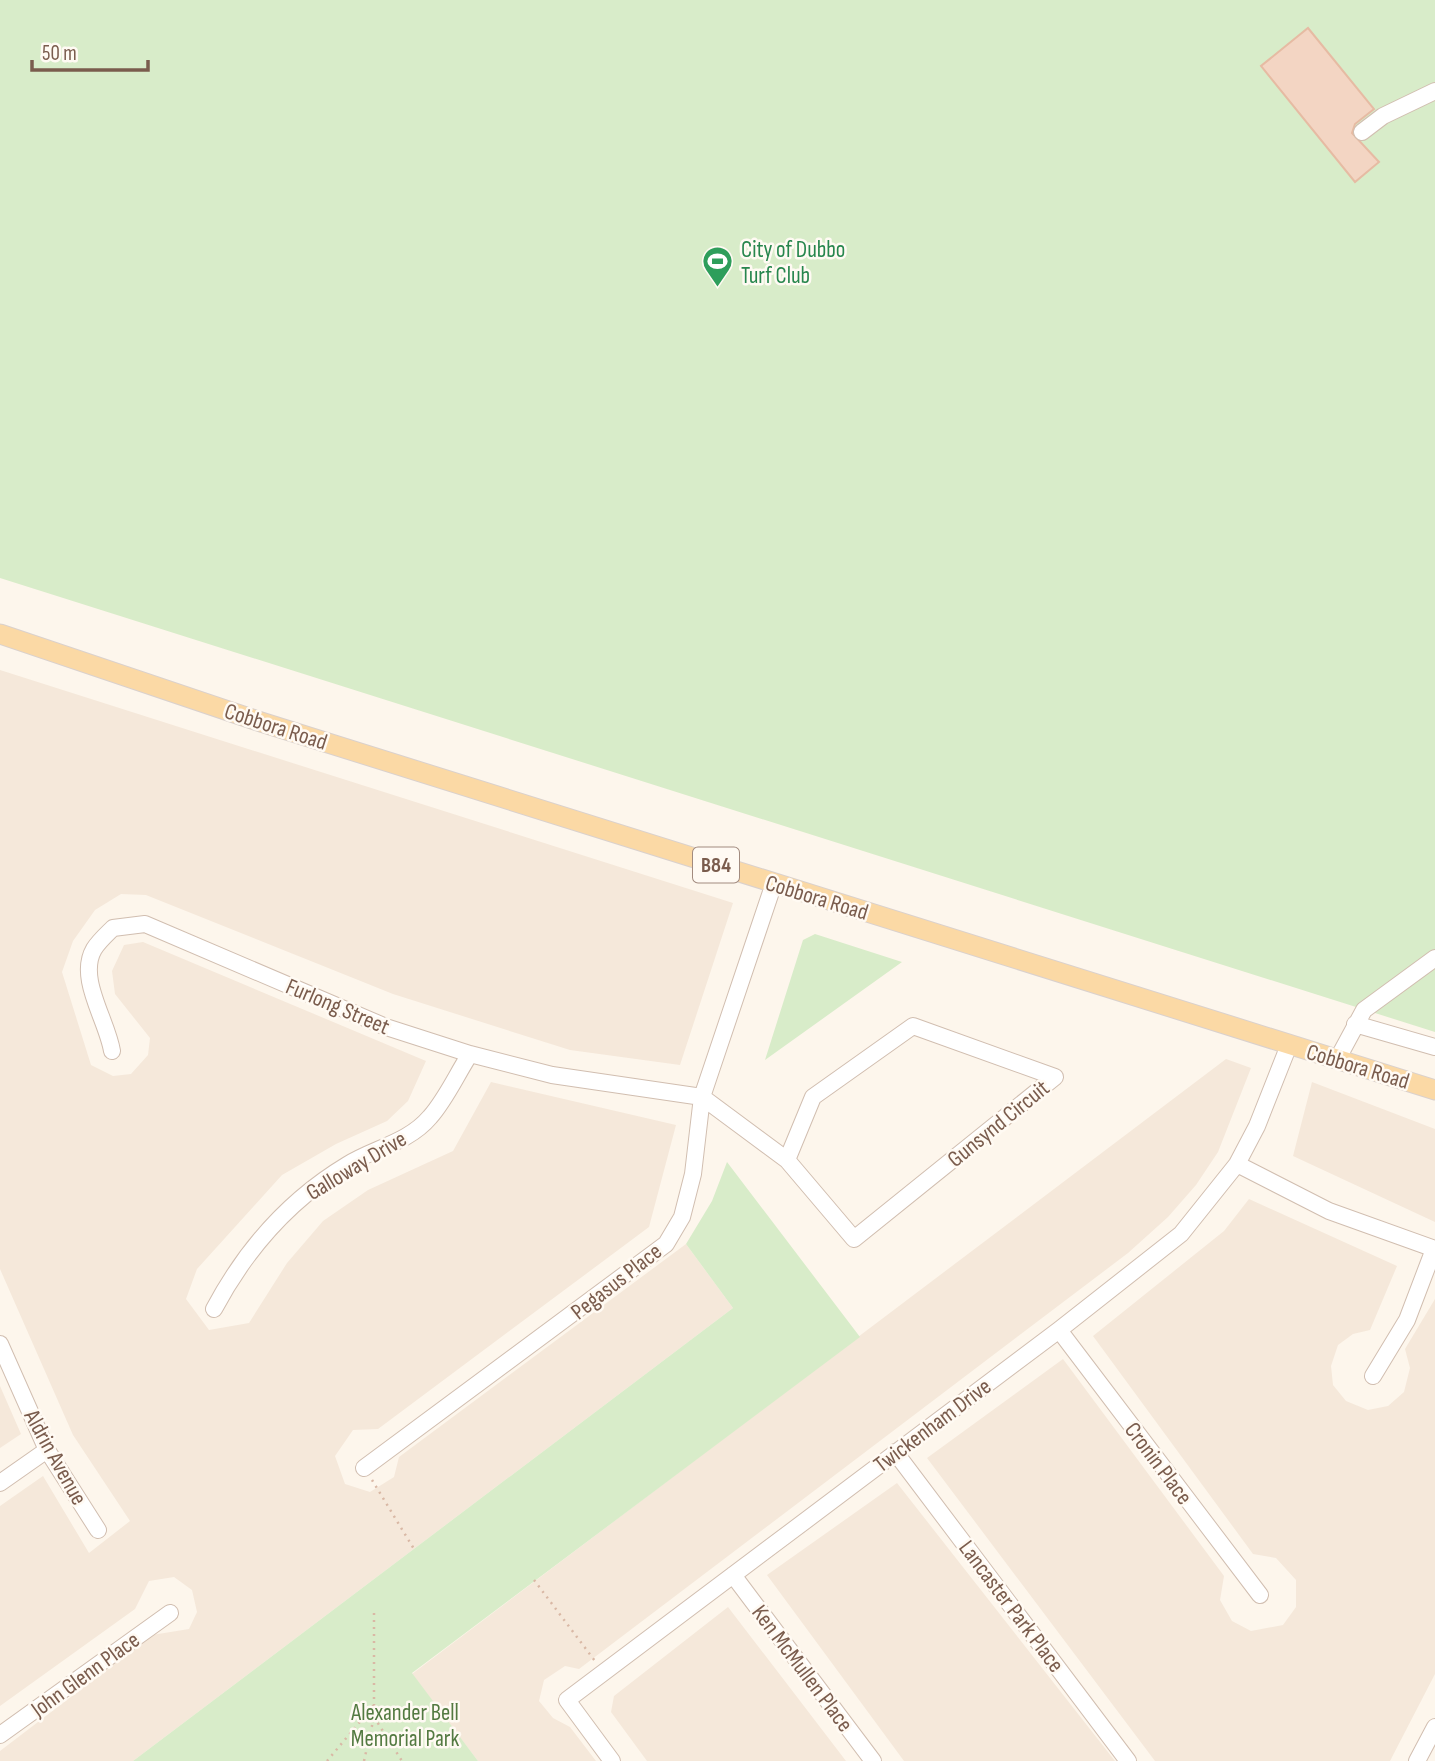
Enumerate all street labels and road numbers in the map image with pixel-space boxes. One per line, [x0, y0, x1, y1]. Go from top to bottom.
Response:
street label: Cobbora Road [221, 697, 331, 757]
road number: B84 [693, 848, 739, 882]
street label: Cobbora Road [762, 869, 872, 927]
street label: Furlong Street [282, 973, 394, 1041]
street label: Cobbora Road [1303, 1038, 1413, 1096]
street label: Gunsynd Circuit [942, 1074, 1055, 1173]
street label: Galloway Drive [301, 1125, 412, 1207]
street label: Pegasus Place [566, 1238, 668, 1326]
street label: Twickenham Drive [868, 1373, 997, 1479]
street label: Aldrin Avenue [17, 1404, 93, 1510]
street label: Cronin Place [1118, 1417, 1198, 1510]
street label: Lancaster Park Place [952, 1535, 1070, 1678]
street label: Ken McMullen Place [745, 1600, 859, 1737]
street label: John Glenn Place [25, 1626, 145, 1724]

